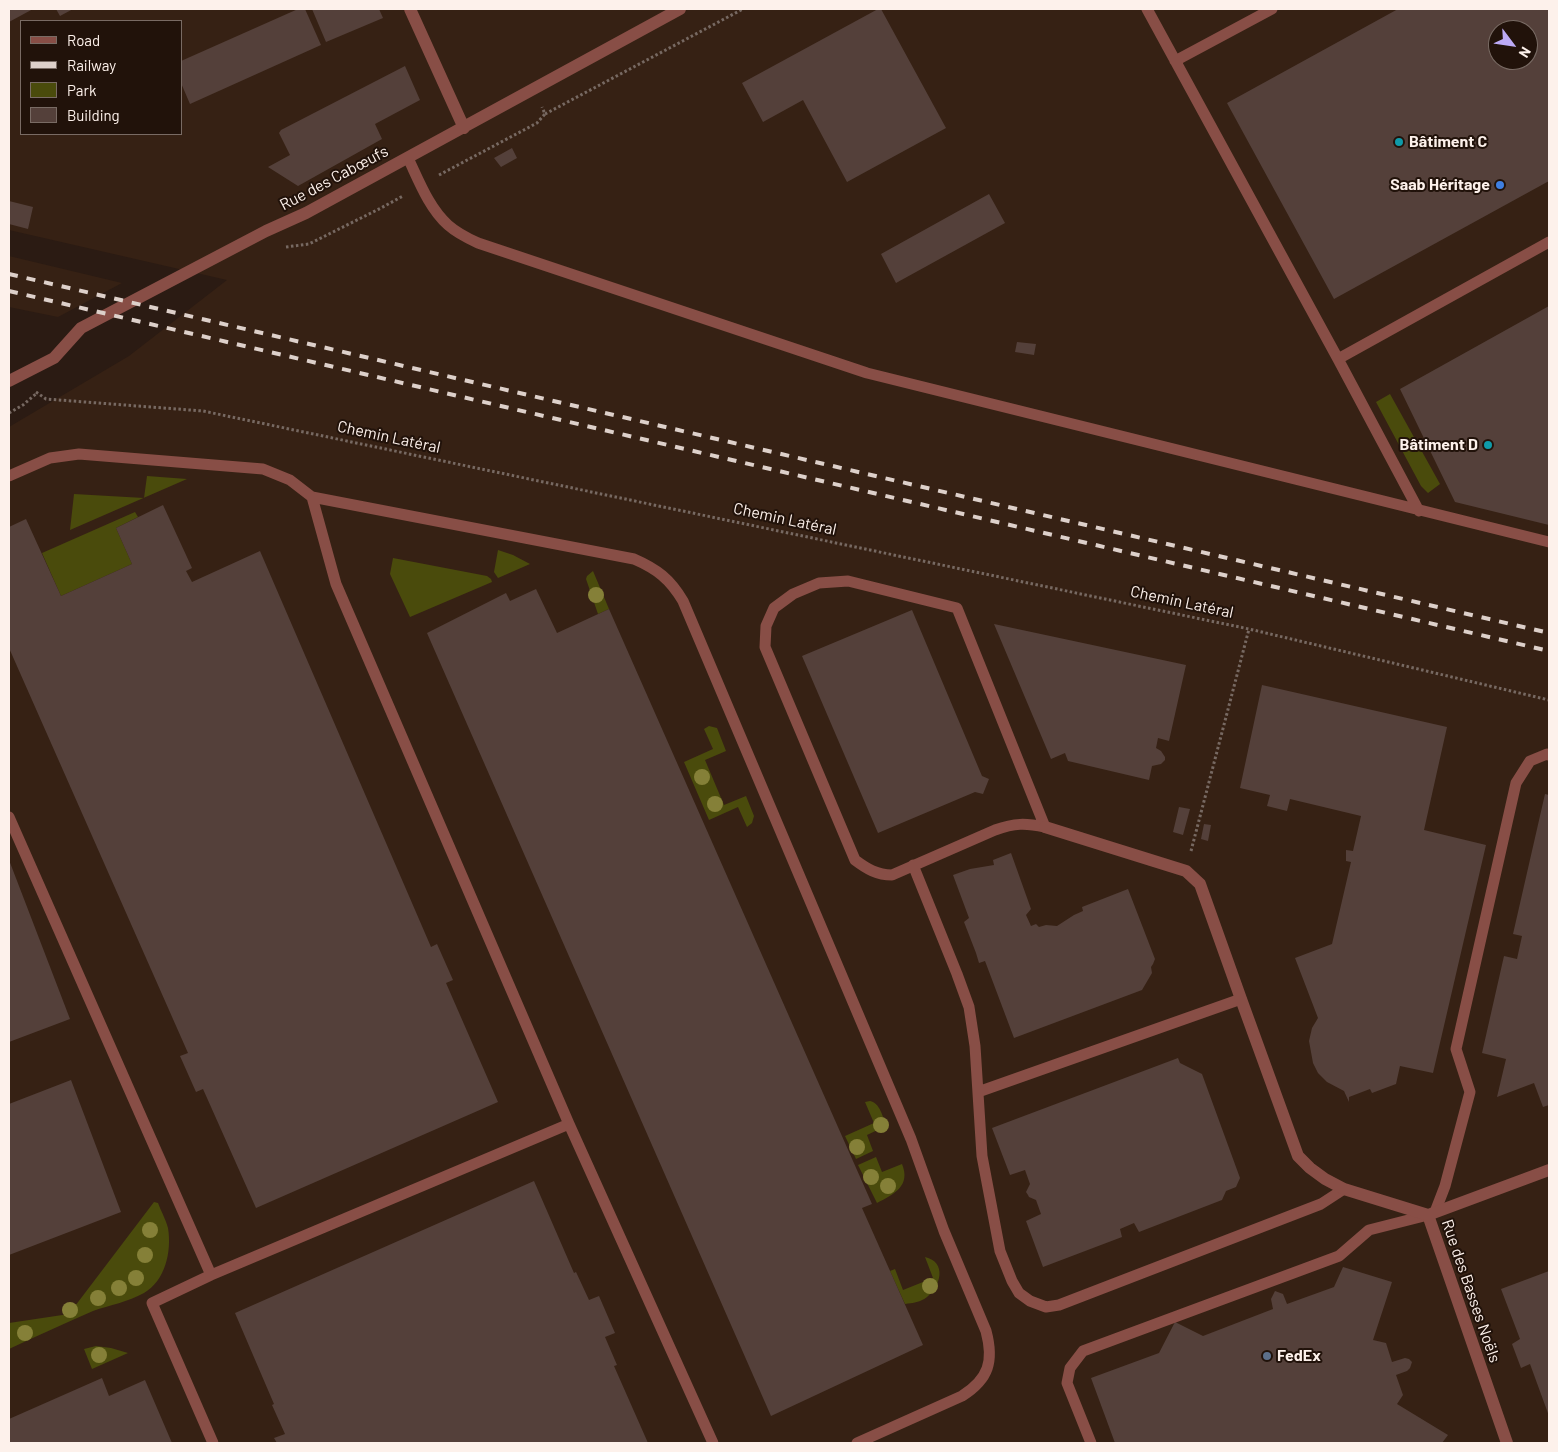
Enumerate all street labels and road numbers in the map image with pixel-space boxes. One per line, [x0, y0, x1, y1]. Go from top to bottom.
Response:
street label: Rue des Cabœufs [277, 141, 391, 215]
street label: Chemin Latéral [336, 417, 442, 457]
street label: Chemin Latéral [732, 499, 838, 539]
street label: Chemin Latéral [1129, 582, 1235, 622]
street label: Rue des Basses Noëls [1437, 1217, 1505, 1365]

